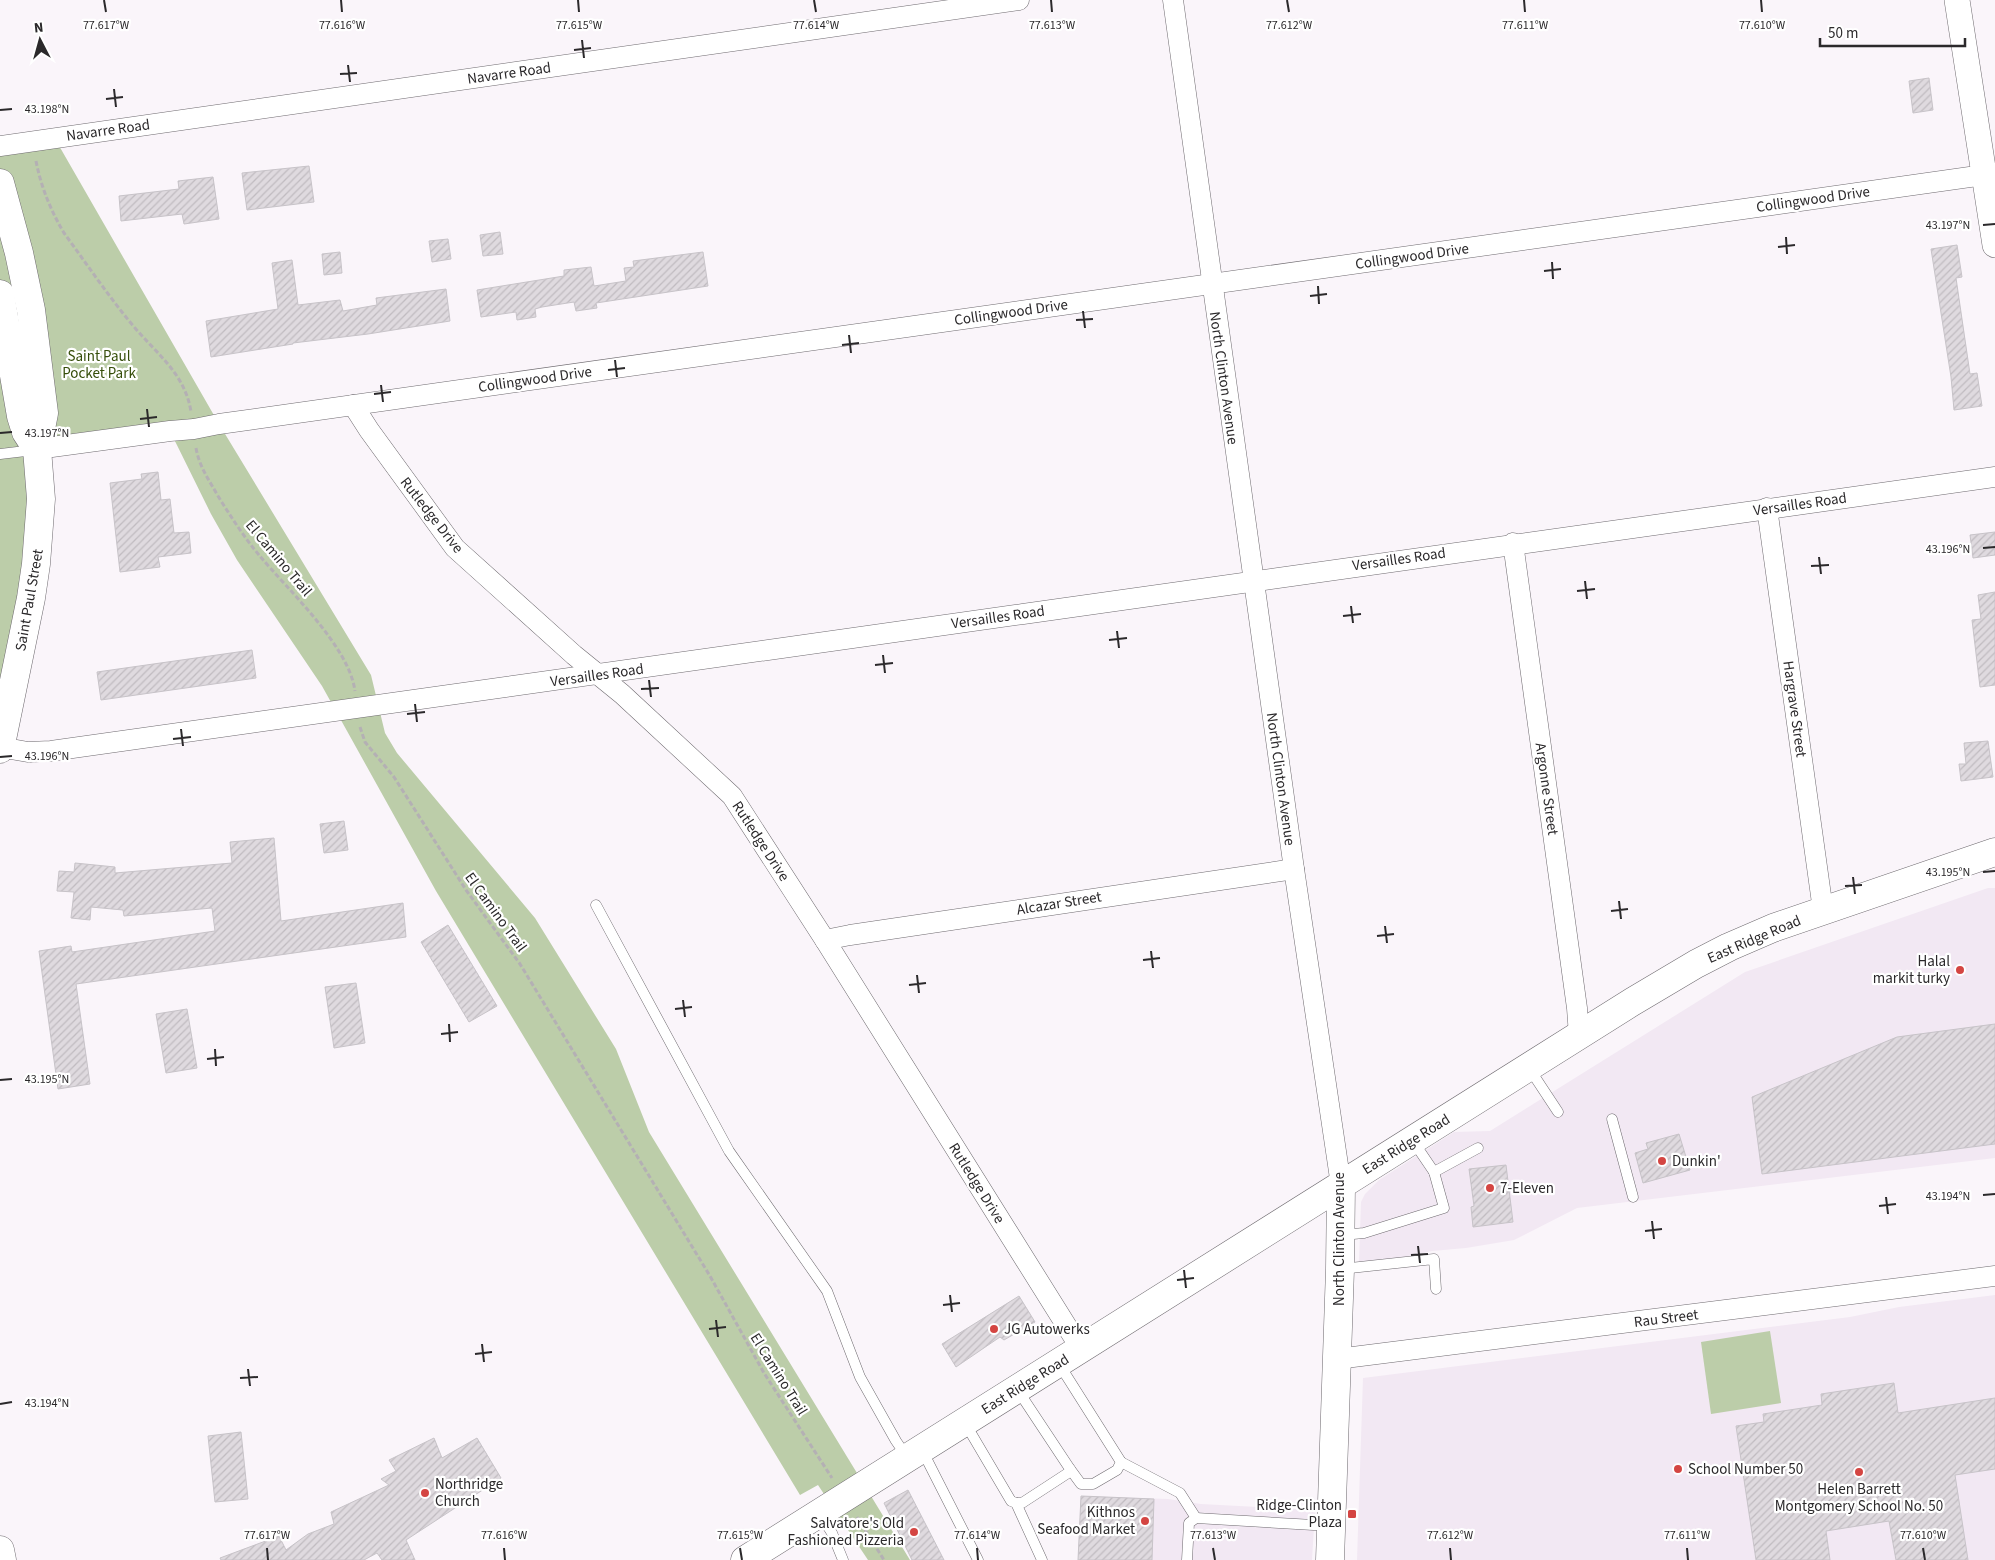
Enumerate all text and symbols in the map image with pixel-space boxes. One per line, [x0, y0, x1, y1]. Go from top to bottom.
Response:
north arrow [15, 15, 65, 65]
scale bar [1820, 15, 1965, 47]
text: 77.617°W [83, 17, 130, 34]
text: 77.616°W [319, 17, 366, 34]
text: 77.615°W [556, 17, 603, 34]
text: 77.614°W [793, 17, 840, 34]
text: 77.613°W [1029, 17, 1076, 34]
text: 77.612°W [1266, 17, 1313, 34]
text: 77.611°W [1502, 17, 1549, 34]
text: 77.610°W [1739, 17, 1786, 34]
text: N [33, 18, 44, 38]
text: 50 m [1828, 23, 1858, 44]
street label: Navarre Road [466, 57, 552, 90]
text: 43.198°N [25, 101, 69, 118]
street label: Navarre Road [65, 114, 151, 147]
street label: Collingwood Drive [1755, 181, 1871, 218]
text: 43.197°N [1926, 217, 1970, 234]
street label: Collingwood Drive [1354, 238, 1470, 275]
street label: Collingwood Drive [953, 294, 1069, 331]
street label: North Clinton Avenue [1204, 310, 1243, 446]
park label: Saint Paul Pocket Park [62, 346, 136, 384]
street label: Collingwood Drive [477, 361, 593, 398]
text: 43.197°N [25, 425, 69, 442]
street label: Rutledge Drive [395, 473, 468, 558]
street label: Versailles Road [1752, 488, 1848, 521]
street label: El Camino Trail [240, 516, 317, 601]
text: 43.196°N [1926, 541, 1970, 558]
street label: Versailles Road [1351, 543, 1447, 576]
street label: Saint Paul Street [10, 547, 49, 653]
street label: Versailles Road [950, 601, 1046, 634]
street label: Versailles Road [549, 659, 645, 692]
street label: Hargrave Street [1777, 659, 1812, 759]
street label: North Clinton Avenue [1261, 711, 1300, 847]
street label: Argonne Street [1530, 741, 1563, 837]
text: 43.196°N [25, 748, 69, 765]
street label: Rutledge Drive [727, 797, 794, 885]
text: 43.195°N [1926, 864, 1970, 881]
street label: El Camino Trail [460, 868, 532, 956]
street label: Alcazar Street [1015, 886, 1103, 921]
street label: East Ridge Road [1704, 910, 1804, 969]
place label: Halal markit turky [1873, 951, 1950, 989]
marker: Halal markit turky [1954, 964, 1966, 976]
text: 43.195°N [25, 1071, 69, 1088]
street label: East Ridge Road [1358, 1109, 1454, 1180]
street label: Rutledge Drive [943, 1139, 1010, 1228]
place label: Dunkin' [1672, 1151, 1721, 1172]
marker: Dunkin' [1656, 1155, 1668, 1167]
street label: North Clinton Avenue [1329, 1172, 1350, 1306]
place label: 7-Eleven [1500, 1178, 1554, 1199]
marker: 7-Eleven [1484, 1182, 1496, 1194]
text: 43.194°N [1926, 1188, 1970, 1205]
street label: Rau Street [1633, 1304, 1699, 1333]
place label: JG Autowerks [1004, 1319, 1090, 1340]
marker: JG Autowerks [988, 1323, 1000, 1335]
street label: El Camino Trail [745, 1329, 812, 1420]
street label: East Ridge Road [977, 1349, 1073, 1420]
text: 43.194°N [25, 1395, 69, 1412]
place label: School Number 50 [1688, 1459, 1803, 1480]
marker: School Number 50 [1672, 1463, 1684, 1475]
marker: Helen Barrett Montgomery School No. 50 [1853, 1466, 1865, 1478]
place label: Northridge Church [435, 1474, 503, 1512]
place label: Helen Barrett Montgomery School No. 50 [1775, 1479, 1943, 1517]
marker: Northridge Church [419, 1487, 431, 1499]
place label: Ridge-Clinton Plaza [1256, 1495, 1342, 1533]
place label: Kithnos Seafood Market [1037, 1502, 1135, 1540]
marker: Ridge-Clinton Plaza [1346, 1508, 1358, 1520]
place label: Salvatore's Old Fashioned Pizzeria [788, 1513, 904, 1551]
marker: Kithnos Seafood Market [1139, 1515, 1151, 1527]
marker: Salvatore's Old Fashioned Pizzeria [908, 1526, 920, 1538]
text: 77.617°W [244, 1527, 291, 1544]
text: 77.616°W [481, 1527, 528, 1544]
text: 77.615°W [717, 1527, 764, 1544]
text: 77.614°W [954, 1527, 1001, 1544]
text: 77.613°W [1190, 1527, 1237, 1544]
text: 77.612°W [1427, 1527, 1474, 1544]
text: 77.611°W [1664, 1527, 1711, 1544]
text: 77.610°W [1900, 1527, 1947, 1544]

